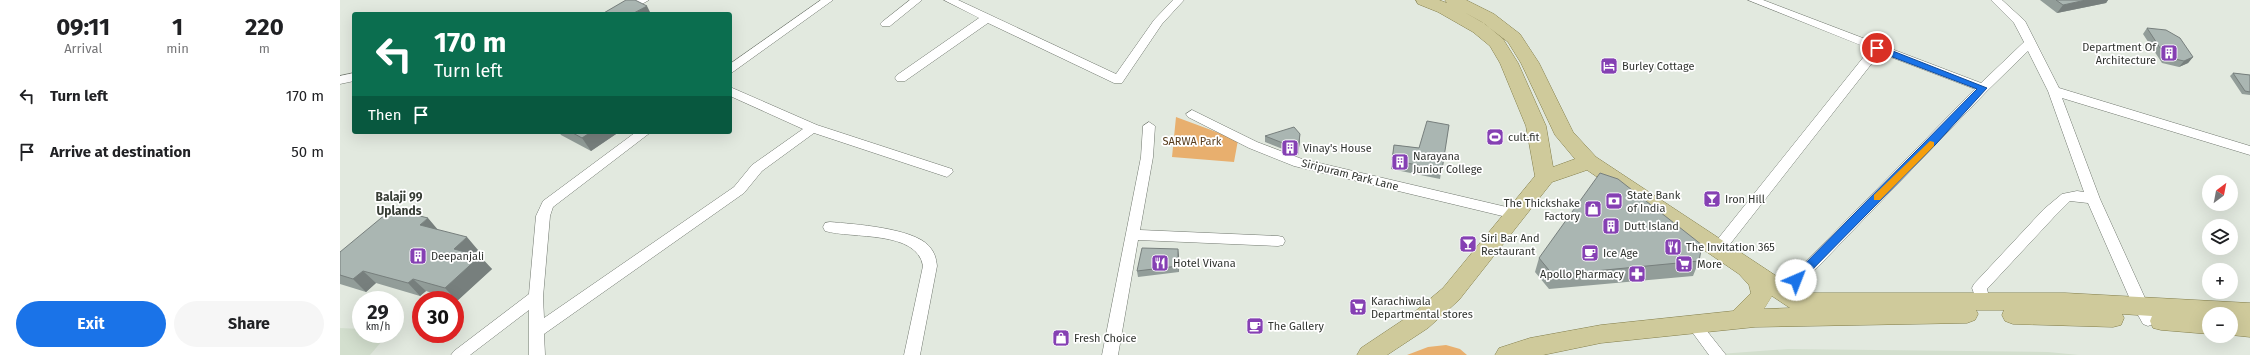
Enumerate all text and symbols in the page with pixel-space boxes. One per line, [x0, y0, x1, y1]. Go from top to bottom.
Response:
text: 09:11 [56, 13, 110, 41]
text: 1 [172, 13, 183, 41]
text: 220 [245, 13, 284, 41]
text: 170 m [434, 26, 506, 59]
icon: left [368, 28, 420, 80]
pin [1860, 31, 1894, 65]
icon: arrive [1866, 37, 1888, 59]
text: Arrival [64, 41, 102, 56]
text: min [166, 41, 189, 56]
text: m [259, 41, 270, 56]
place label: Department Of Architecture [2082, 41, 2157, 67]
building icon: Department Of Architecture [2159, 43, 2179, 63]
hotel icon: Burley Cottage [1599, 56, 1619, 76]
text: Turn left [434, 60, 503, 82]
place label: Burley Cottage [1622, 60, 1694, 73]
icon: left [16, 85, 38, 107]
text: Turn left [50, 87, 108, 105]
text: 170 m [286, 87, 324, 105]
icon: arrive [410, 104, 432, 126]
text: Then [368, 106, 402, 124]
sports icon: cult.fit [1485, 127, 1505, 147]
place label: cult.fit [1508, 131, 1540, 144]
park label: SARWA Park [1163, 135, 1222, 148]
building icon: Vinay's House [1280, 138, 1300, 158]
icon: arrive [16, 141, 38, 163]
place label: Vinay's House [1303, 142, 1372, 155]
text: Arrive at destination [50, 143, 191, 161]
text: 50 m [291, 143, 324, 161]
place label: Narayana Junior College [1413, 150, 1482, 176]
building icon: Narayana Junior College [1390, 152, 1410, 172]
street label: Siripuram Park Lane [1300, 157, 1400, 193]
north arrow [2202, 175, 2238, 211]
map controls [2202, 175, 2238, 343]
place label: State Bank of India [1627, 189, 1681, 215]
bar icon: Iron Hill [1702, 189, 1722, 209]
district label: Balaji 99 Uplands [376, 190, 423, 218]
bank icon: State Bank of India [1604, 191, 1624, 211]
place label: Iron Hill [1725, 193, 1765, 206]
place label: The Thickshake Factory [1504, 197, 1581, 223]
shop icon: The Thickshake Factory [1583, 199, 1603, 219]
building icon: Dutt Island [1601, 216, 1621, 236]
button: layers [2202, 219, 2238, 255]
place label: Dutt Island [1624, 220, 1679, 233]
place label: Siri Bar And Restaurant [1481, 232, 1540, 258]
bar icon: Siri Bar And Restaurant [1458, 234, 1478, 254]
restaurant icon: The Invitation 365 [1663, 237, 1683, 257]
place label: The Invitation 365 [1686, 241, 1775, 254]
cafe icon: Ice Age [1580, 243, 1600, 263]
building icon: Deepanjali [408, 246, 428, 266]
place label: Ice Age [1603, 247, 1638, 260]
place label: Deepanjali [431, 250, 484, 263]
restaurant icon: Hotel Vivana [1150, 253, 1170, 273]
supermarket icon: More [1674, 254, 1694, 274]
place label: Hotel Vivana [1173, 257, 1236, 270]
place label: More [1697, 258, 1722, 271]
position arrow [1775, 259, 1817, 301]
button: + [2202, 263, 2238, 299]
pharmacy icon: Apollo Pharmacy [1627, 264, 1647, 284]
place label: Apollo Pharmacy [1540, 268, 1625, 281]
speed limit sign: 30 [412, 291, 464, 343]
place label: Karachiwala Departmental stores [1371, 295, 1473, 321]
supermarket icon: Karachiwala Departmental stores [1348, 297, 1368, 317]
text: 29 [367, 300, 389, 324]
button: Exit [16, 301, 166, 347]
button: Share [174, 301, 324, 347]
button: − [2202, 307, 2238, 343]
cafe icon: The Gallery [1245, 316, 1265, 336]
place label: The Gallery [1268, 320, 1324, 333]
text: km/h [366, 321, 390, 333]
shop icon: Fresh Choice [1051, 328, 1071, 348]
place label: Fresh Choice [1074, 332, 1136, 345]

